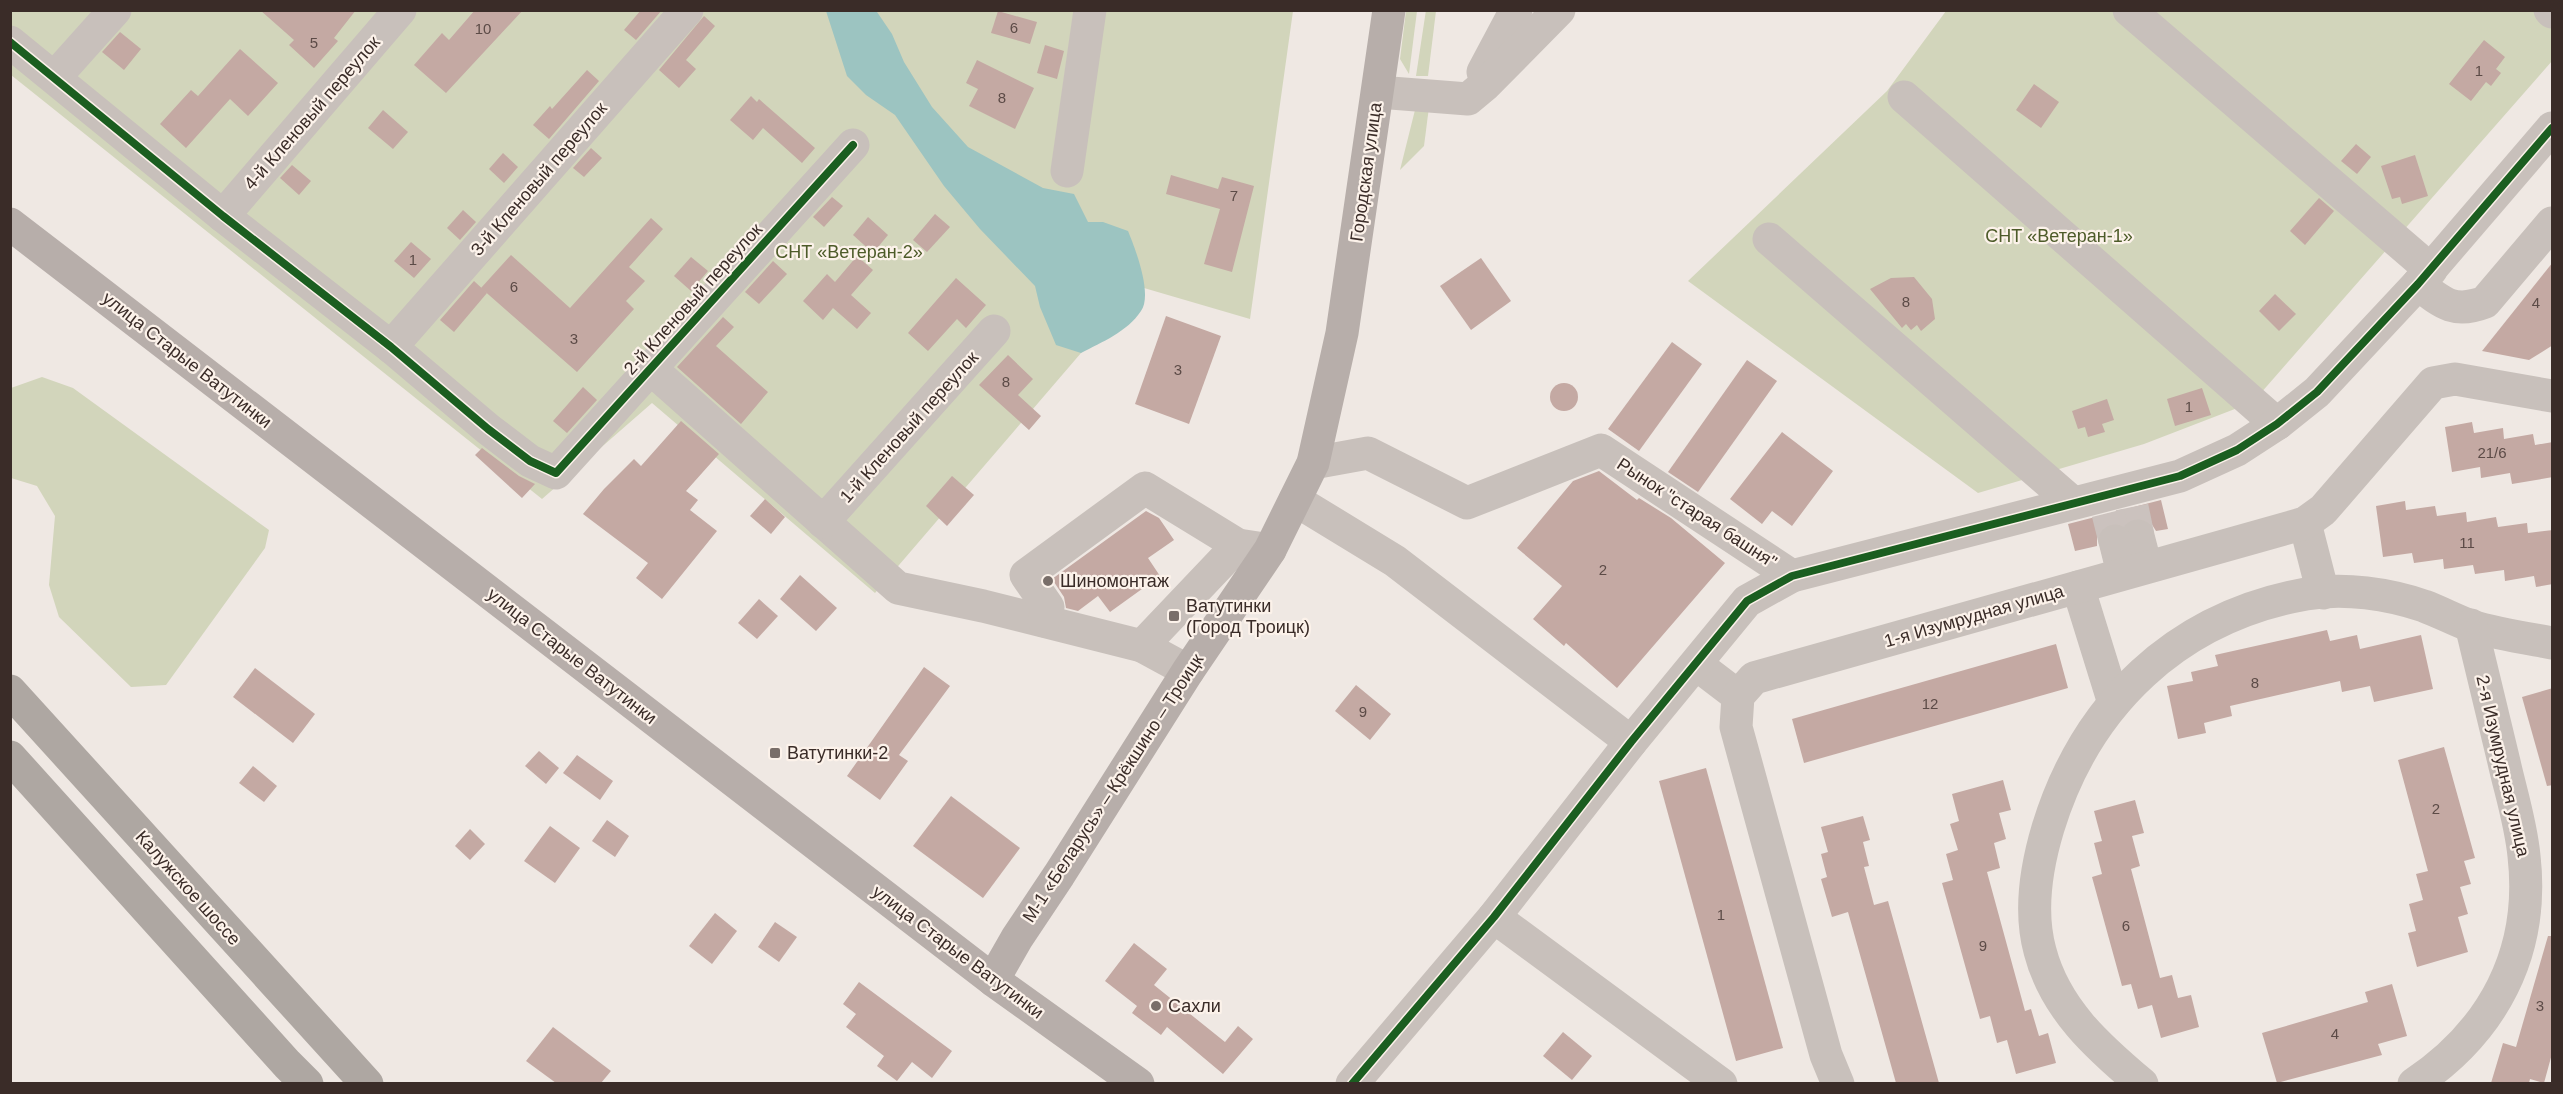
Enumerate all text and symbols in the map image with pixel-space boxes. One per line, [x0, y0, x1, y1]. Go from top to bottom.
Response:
house number: 6 [1010, 19, 1018, 36]
house number: 10 [475, 20, 491, 37]
street label: 4-й Кленовый переулок [240, 32, 384, 194]
house number: 5 [310, 34, 318, 51]
house number: 1 [2475, 62, 2483, 79]
house number: 8 [998, 89, 1006, 106]
street label: 3-й Кленовый переулок [467, 98, 611, 260]
street label: Городская улица [1346, 100, 1386, 243]
house number: 7 [1230, 187, 1238, 204]
street label: 2-й Кленовый переулок [620, 219, 766, 379]
park label: СНТ «Ветеран-1» [1985, 226, 2133, 246]
park label: СНТ «Ветеран-2» [775, 242, 923, 262]
house number: 1 [409, 251, 417, 268]
house number: 6 [510, 278, 518, 295]
street label: улица Старые Ватутинки [99, 288, 275, 432]
house number: 8 [1902, 293, 1910, 310]
house number: 4 [2532, 294, 2540, 311]
house number: 3 [570, 330, 578, 347]
street label: 1-й Кленовый переулок [836, 347, 982, 507]
house number: 3 [1174, 361, 1182, 378]
house number: 8 [1002, 373, 1010, 390]
house number: 1 [2185, 398, 2193, 415]
house number: 21/6 [2477, 444, 2507, 461]
street label: Рынок "старая башня" [1613, 454, 1781, 572]
house number: 11 [2459, 534, 2475, 551]
house number: 2 [1599, 561, 1607, 578]
place label: Шиномонтаж [1060, 571, 1169, 591]
marker: Шиномонтаж [1041, 574, 1055, 588]
street label: 1-я Изумрудная улица [1882, 581, 2067, 651]
street label: улица Старые Ватутинки [484, 584, 660, 728]
place label: Ватутинки (Город Троицк) [1186, 596, 1310, 637]
marker: Ватутинки (Город Троицк) [1167, 609, 1181, 623]
street label: М-1 «Беларусь» – Крёкшино – Троицк [1019, 650, 1207, 926]
street label: 2-я Изумрудная улица [2472, 673, 2534, 860]
house number: 8 [2251, 674, 2259, 691]
house number: 12 [1922, 695, 1938, 712]
house number: 9 [1359, 703, 1367, 720]
place label: Ватутинки-2 [787, 743, 888, 763]
marker: Ватутинки-2 [768, 746, 782, 760]
house number: 2 [2432, 800, 2440, 817]
street label: Калужское шоссе [131, 827, 245, 949]
street label: улица Старые Ватутинки [869, 881, 1047, 1023]
house number: 1 [1717, 906, 1725, 923]
house number: 6 [2122, 917, 2130, 934]
house number: 9 [1979, 937, 1987, 954]
place label: Сахли [1168, 996, 1221, 1016]
house number: 3 [2536, 997, 2544, 1014]
marker: Сахли [1149, 999, 1163, 1013]
house number: 4 [2331, 1025, 2339, 1042]

